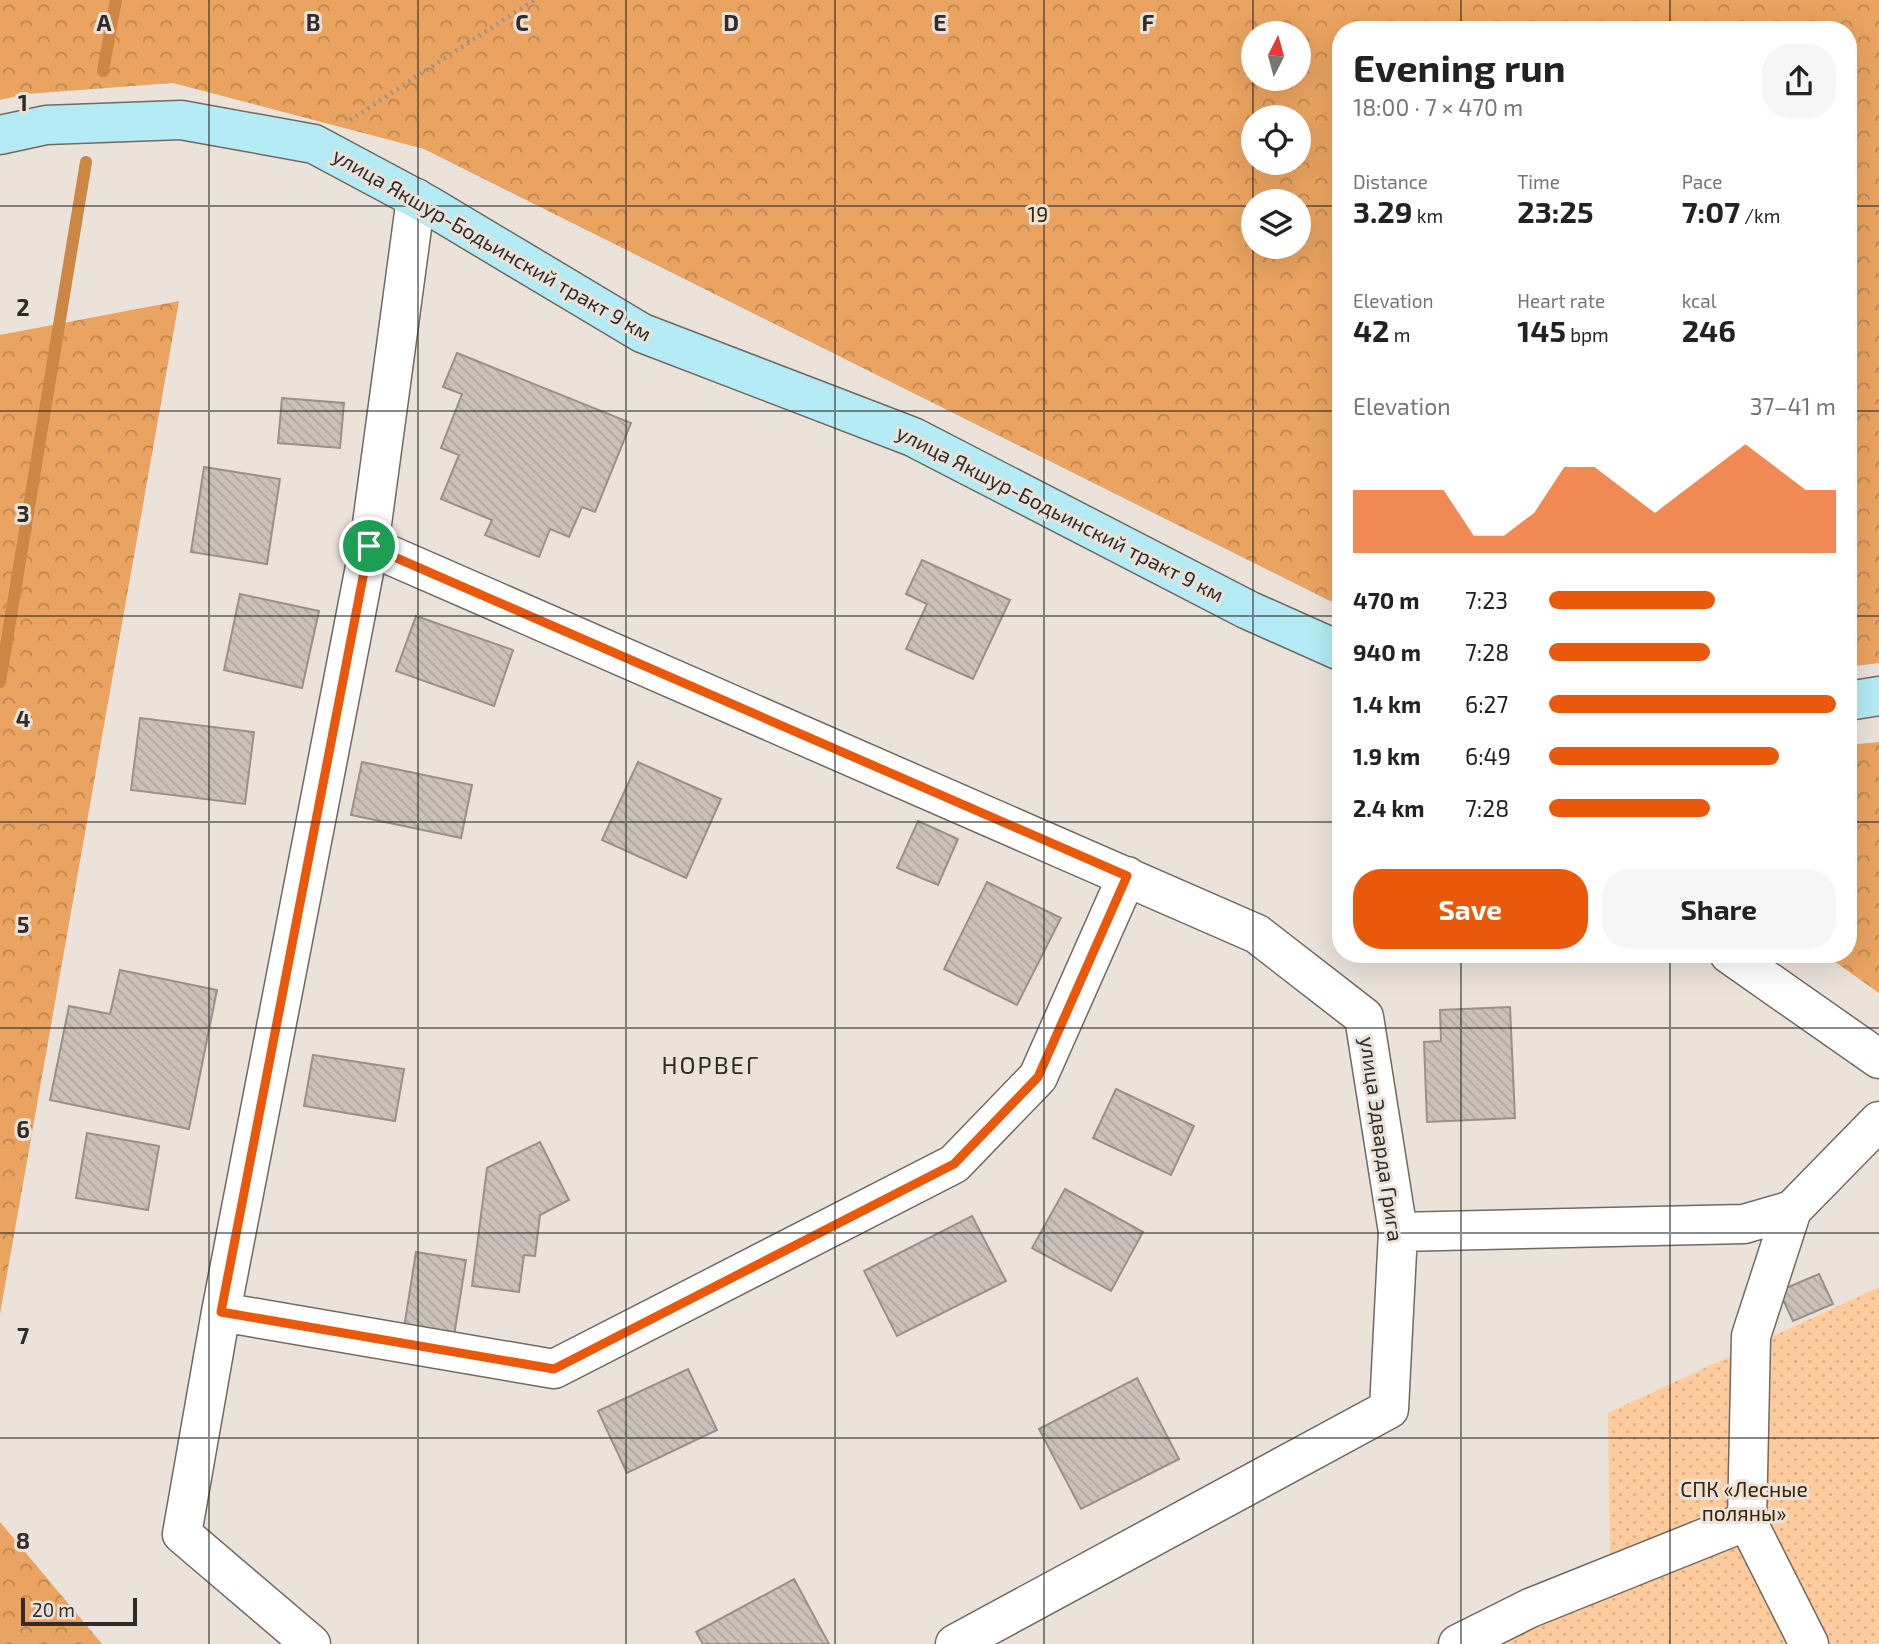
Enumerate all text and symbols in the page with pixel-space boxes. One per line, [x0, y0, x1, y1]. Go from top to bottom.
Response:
text: A [96, 8, 112, 36]
text: B [306, 8, 320, 36]
text: C [515, 8, 529, 36]
text: D [723, 8, 739, 36]
text: E [933, 8, 947, 36]
text: F [1142, 8, 1155, 36]
north arrow [1241, 21, 1311, 91]
map controls [1241, 21, 1311, 259]
text: Evening run [1353, 44, 1566, 90]
button: share [1762, 44, 1836, 118]
text: 1 [18, 88, 28, 116]
text: 18:00 · 7 × 470 m [1353, 93, 1523, 121]
button: locate [1241, 105, 1311, 175]
street label: улица Якшур-Бодьинский тракт 9 км [328, 142, 657, 346]
text: Distance [1353, 170, 1428, 193]
text: Time [1517, 170, 1560, 193]
text: Pace [1682, 170, 1723, 193]
button: layers [1241, 189, 1311, 259]
text: 3.29 [1353, 193, 1412, 229]
text: 23:25 [1517, 193, 1593, 229]
text: 7:07 [1682, 193, 1740, 229]
park label: 19 [1028, 201, 1048, 226]
text: km [1412, 204, 1443, 227]
text: /km [1740, 204, 1780, 227]
text: Elevation [1353, 289, 1434, 312]
text: Heart rate [1517, 289, 1605, 312]
text: kcal [1682, 289, 1716, 312]
text: 2 [16, 293, 30, 321]
text: 42 [1353, 312, 1390, 348]
text: 145 [1517, 312, 1566, 348]
text: 246 [1682, 312, 1736, 348]
text: m [1390, 323, 1410, 346]
text: bpm [1566, 323, 1609, 346]
text: Elevation [1353, 392, 1451, 420]
text: 37–41 m [1750, 392, 1836, 420]
street label: улица Якшур-Бодьинский тракт 9 км [892, 419, 1229, 607]
text: 3 [16, 499, 30, 527]
pin [339, 516, 399, 576]
icon: arrive [350, 527, 388, 565]
text: 470 m [1353, 586, 1420, 614]
text: 7:23 [1465, 586, 1508, 614]
text: 940 m [1353, 638, 1421, 666]
text: 7:28 [1465, 638, 1509, 666]
text: 1.4 km [1353, 690, 1421, 718]
text: 6:27 [1465, 690, 1508, 718]
text: 4 [16, 704, 30, 732]
text: 1.9 km [1353, 742, 1420, 770]
text: 6:49 [1465, 742, 1511, 770]
text: 2.4 km [1353, 794, 1425, 822]
text: 7:28 [1465, 794, 1509, 822]
button: Save [1353, 869, 1588, 949]
button: Share [1602, 869, 1836, 949]
text: 5 [17, 910, 29, 938]
street label: улица Эдварда Грига [1355, 1035, 1409, 1243]
district label: НОРВЕГ [662, 1050, 760, 1079]
text: 6 [16, 1115, 30, 1143]
text: 7 [17, 1321, 29, 1349]
park label: СПК «Лесные поляны» [1680, 1476, 1808, 1525]
text: 8 [16, 1526, 30, 1554]
scale bar [21, 1595, 136, 1627]
text: 20 m [32, 1598, 75, 1621]

